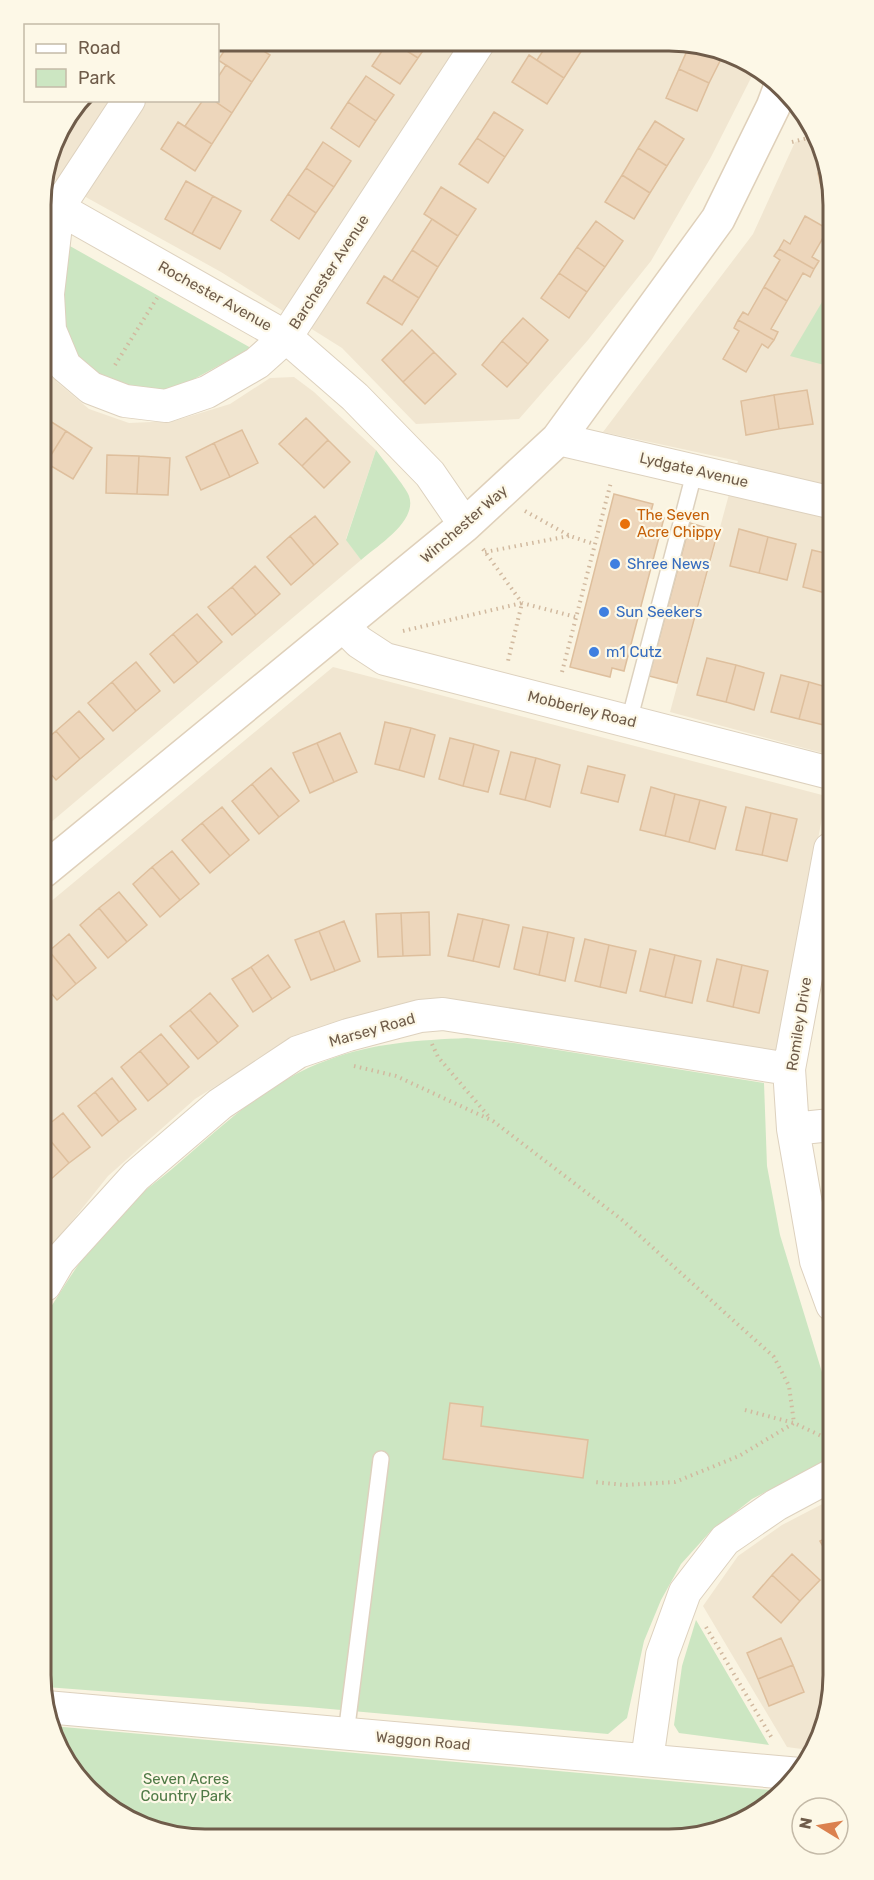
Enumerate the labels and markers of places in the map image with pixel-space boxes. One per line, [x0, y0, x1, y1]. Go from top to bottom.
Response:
place label: The Seven Acre Chippy [637, 506, 722, 541]
marker: The Seven Acre Chippy [618, 517, 632, 531]
place label: Shree News [627, 555, 710, 573]
marker: Shree News [608, 557, 622, 571]
place label: Sun Seekers [616, 603, 703, 621]
marker: Sun Seekers [597, 605, 611, 619]
place label: m1 Cutz [606, 643, 662, 661]
marker: m1 Cutz [587, 645, 601, 659]

